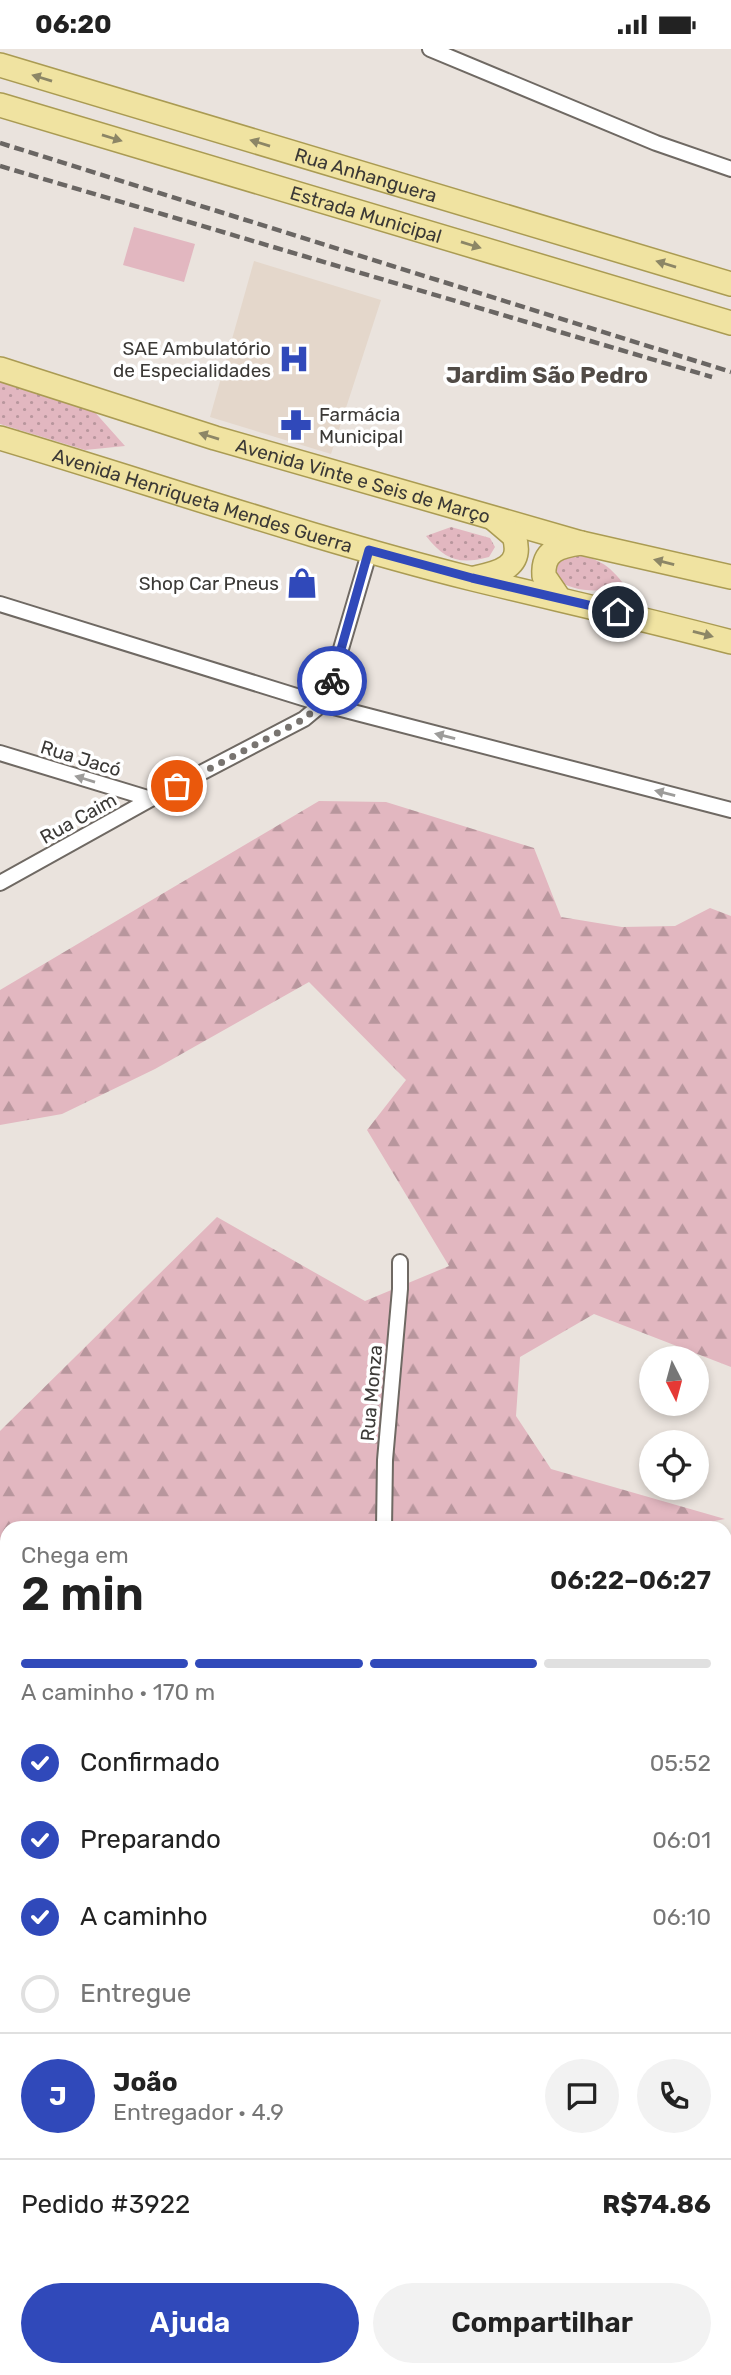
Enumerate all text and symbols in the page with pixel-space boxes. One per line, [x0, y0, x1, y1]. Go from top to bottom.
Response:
text: 06:20 [35, 9, 112, 40]
one-way arrow [31, 72, 52, 82]
one-way arrow [102, 134, 123, 144]
one-way arrow [249, 137, 270, 147]
street label: Rua Anhanguera [292, 143, 440, 207]
street label: Estrada Municipal [287, 181, 444, 248]
one-way arrow [461, 241, 482, 251]
one-way arrow [655, 259, 676, 269]
place label: SAE Ambulatório de Especialidades [113, 337, 271, 382]
hospital icon: SAE Ambulatório de Especialidades [277, 342, 311, 376]
district label: Jardim São Pedro [446, 361, 648, 389]
place label: Farmácia Municipal [319, 403, 403, 448]
pharmacy icon: Farmácia Municipal [279, 408, 313, 442]
one-way arrow [198, 431, 219, 441]
street label: Avenida Vinte e Seis de Março [233, 434, 493, 528]
street label: Avenida Henriqueta Mendes Guerra [50, 444, 355, 558]
one-way arrow [653, 556, 675, 567]
shop icon: Shop Car Pneus [285, 566, 319, 600]
place label: Shop Car Pneus [139, 572, 279, 595]
pin [588, 582, 648, 642]
icon: home [599, 593, 637, 631]
one-way arrow [692, 630, 713, 640]
courier [297, 646, 367, 716]
icon: bike [313, 662, 351, 700]
one-way arrow [434, 730, 456, 741]
street label: Rua Jacó [38, 735, 124, 782]
pin [147, 756, 207, 816]
icon: bag [158, 767, 196, 805]
one-way arrow [75, 773, 96, 784]
one-way arrow [654, 787, 676, 798]
street label: Rua Caim [36, 788, 120, 849]
street label: Rua Monza [356, 1344, 387, 1442]
north arrow [639, 1346, 709, 1416]
map controls [639, 1346, 709, 1500]
button: locate [639, 1430, 709, 1500]
text: Chega em [21, 1541, 129, 1569]
text: 06:22–06:27 [550, 1565, 711, 1596]
text: 2 min [21, 1567, 144, 1622]
text: A caminho · 170 m [21, 1678, 215, 1706]
icon: check [21, 1744, 59, 1782]
text: Confirmado [80, 1747, 220, 1778]
text: 05:52 [650, 1749, 711, 1777]
icon: check [21, 1821, 59, 1859]
text: Preparando [80, 1824, 221, 1855]
text: 06:01 [652, 1826, 711, 1854]
icon: check [21, 1898, 59, 1936]
text: A caminho [80, 1901, 208, 1932]
text: 06:10 [652, 1903, 711, 1931]
text: Entregue [80, 1978, 191, 2009]
button: chat [545, 2059, 619, 2133]
button: phone [637, 2059, 711, 2133]
text: João [113, 2067, 178, 2098]
text: J [49, 2081, 67, 2112]
text: Entregador · 4.9 [113, 2098, 284, 2126]
text: Pedido #3922 [21, 2189, 190, 2220]
text: R$74.86 [602, 2189, 711, 2220]
button: Ajuda [21, 2283, 359, 2363]
button: Compartilhar [373, 2283, 711, 2363]

